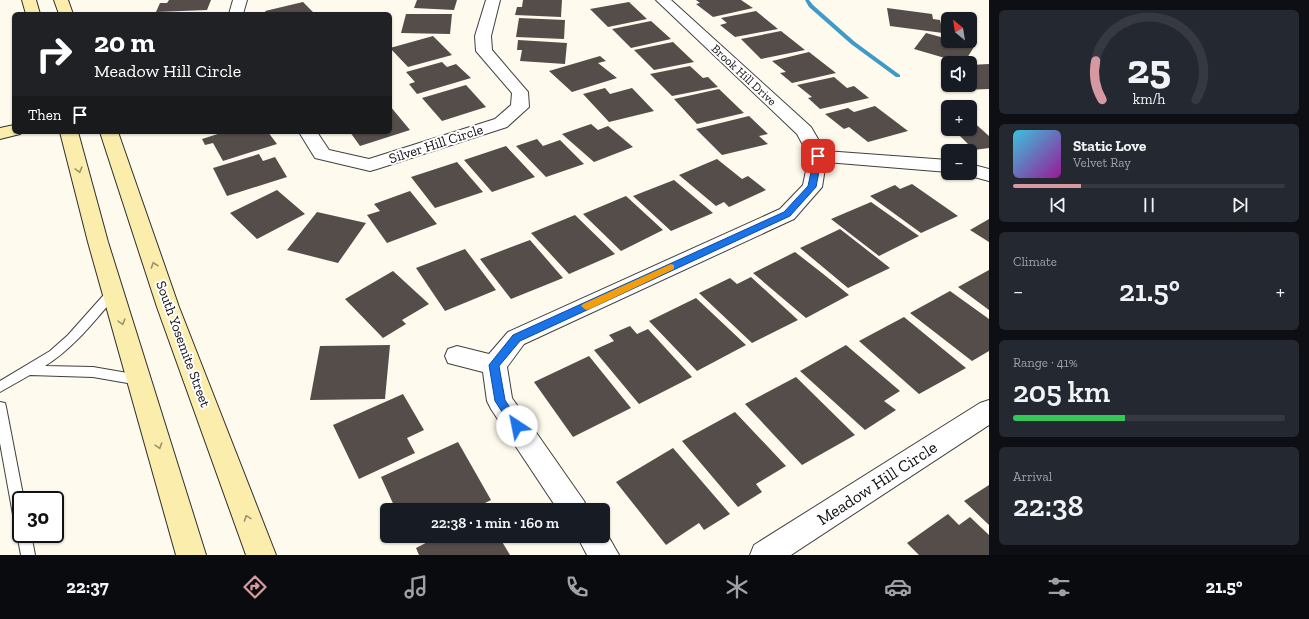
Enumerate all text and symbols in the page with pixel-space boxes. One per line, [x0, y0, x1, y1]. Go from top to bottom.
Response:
north arrow [941, 12, 977, 48]
map controls [941, 12, 977, 180]
text: 20 m [94, 26, 155, 59]
icon: right [28, 28, 80, 80]
street label: Brook Hill Drive [709, 41, 780, 109]
text: 25 [1127, 44, 1171, 94]
button: sound [941, 56, 977, 92]
text: Meadow Hill Circle [94, 60, 241, 82]
text: km/h [1133, 91, 1165, 108]
button: + [941, 100, 977, 136]
icon: arrive [69, 104, 91, 126]
text: Then [28, 106, 61, 124]
street label: Silver Hill Circle [387, 121, 486, 167]
text: Static Love [1073, 137, 1146, 155]
pin [801, 139, 835, 173]
button: − [941, 144, 977, 180]
icon: arrive [807, 145, 829, 167]
text: Velvet Ray [1073, 155, 1131, 170]
one-way arrow [74, 166, 83, 173]
icon: previous [1047, 194, 1069, 216]
icon: pause [1138, 194, 1160, 216]
icon: next [1229, 194, 1251, 216]
text: Climate [1013, 254, 1057, 269]
one-way arrow [151, 262, 159, 269]
text: 21.5° [1119, 273, 1180, 309]
street label: South Yosemite Street [152, 278, 214, 410]
text: − [1013, 278, 1023, 305]
text: + [1276, 278, 1285, 305]
one-way arrow [117, 318, 126, 325]
text: Range · 41% [1013, 355, 1078, 370]
text: 205 km [1013, 374, 1110, 410]
position arrow [496, 405, 538, 447]
street label: Meadow Hill Circle [813, 437, 941, 529]
one-way arrow [154, 443, 163, 450]
text: Arrival [1013, 469, 1052, 484]
text: 22:38 [1013, 488, 1084, 524]
speed limit sign: 30 [12, 491, 64, 543]
text: 22:38 · 1 min · 160 m [431, 514, 559, 532]
one-way arrow [244, 515, 252, 522]
icon: directions [241, 573, 269, 601]
icon: music [402, 573, 430, 601]
icon: phone [563, 573, 591, 601]
icon: climate [723, 573, 751, 601]
icon: car [884, 573, 912, 601]
icon: filters [1045, 573, 1073, 601]
text: 22:37 [66, 576, 109, 598]
text: 21.5° [1206, 576, 1243, 598]

